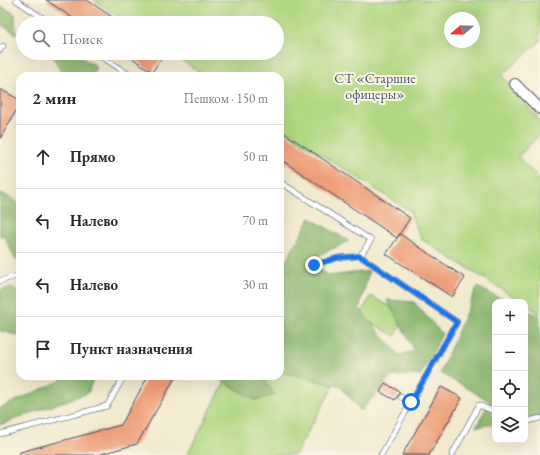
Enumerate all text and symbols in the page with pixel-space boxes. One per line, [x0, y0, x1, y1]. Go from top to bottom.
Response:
north arrow [444, 12, 480, 48]
search box [16, 16, 284, 60]
icon: search [30, 27, 52, 49]
text: Поиск [62, 29, 103, 48]
park label: СТ «Старшие офицеры» [334, 69, 416, 103]
text: 2 мин [32, 87, 76, 109]
text: Пешком · 150 m [184, 90, 268, 107]
icon: ahead [32, 146, 54, 168]
text: Прямо [70, 147, 115, 166]
text: 50 m [243, 148, 268, 165]
icon: left [32, 210, 54, 232]
text: Налево [70, 211, 118, 230]
text: 70 m [243, 212, 268, 229]
route end [305, 256, 323, 274]
icon: left [32, 274, 54, 296]
text: Налево [70, 275, 118, 294]
text: 30 m [243, 276, 268, 293]
map controls [492, 299, 528, 443]
button: + [492, 299, 528, 335]
button: − [492, 335, 528, 371]
icon: arrive [32, 338, 54, 360]
text: Пункт назначения [70, 339, 193, 358]
button: locate [492, 371, 528, 407]
route start [402, 393, 420, 411]
button: layers [492, 407, 528, 443]

